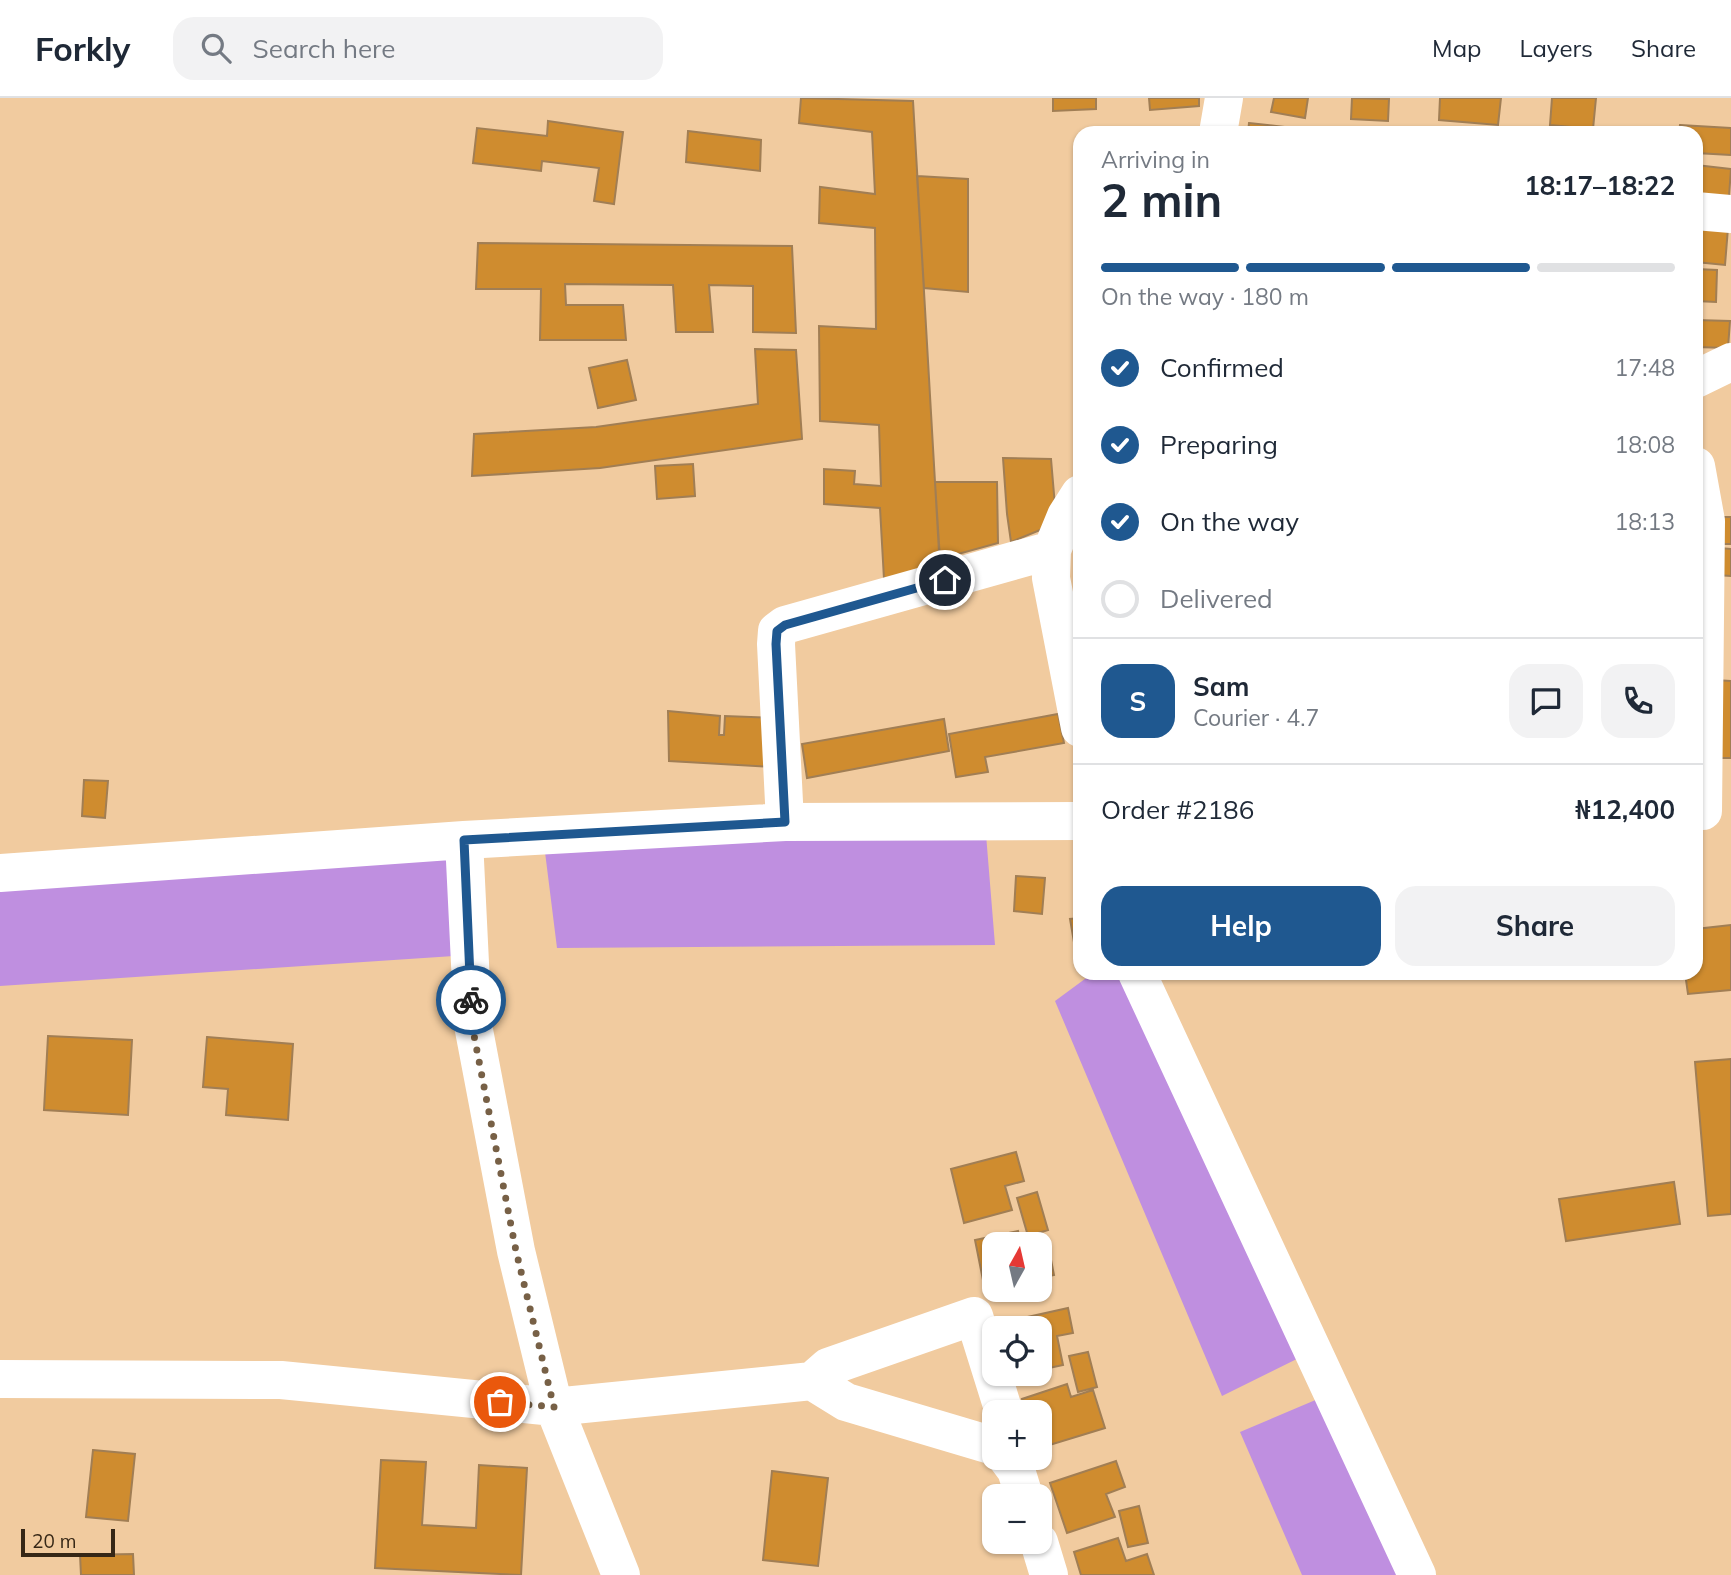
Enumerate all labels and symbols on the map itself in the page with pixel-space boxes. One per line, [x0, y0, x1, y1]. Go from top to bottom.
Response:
pin [915, 550, 975, 610]
courier [436, 965, 506, 1035]
north arrow [982, 1232, 1052, 1302]
pin [470, 1372, 530, 1432]
scale bar [21, 1526, 116, 1558]

